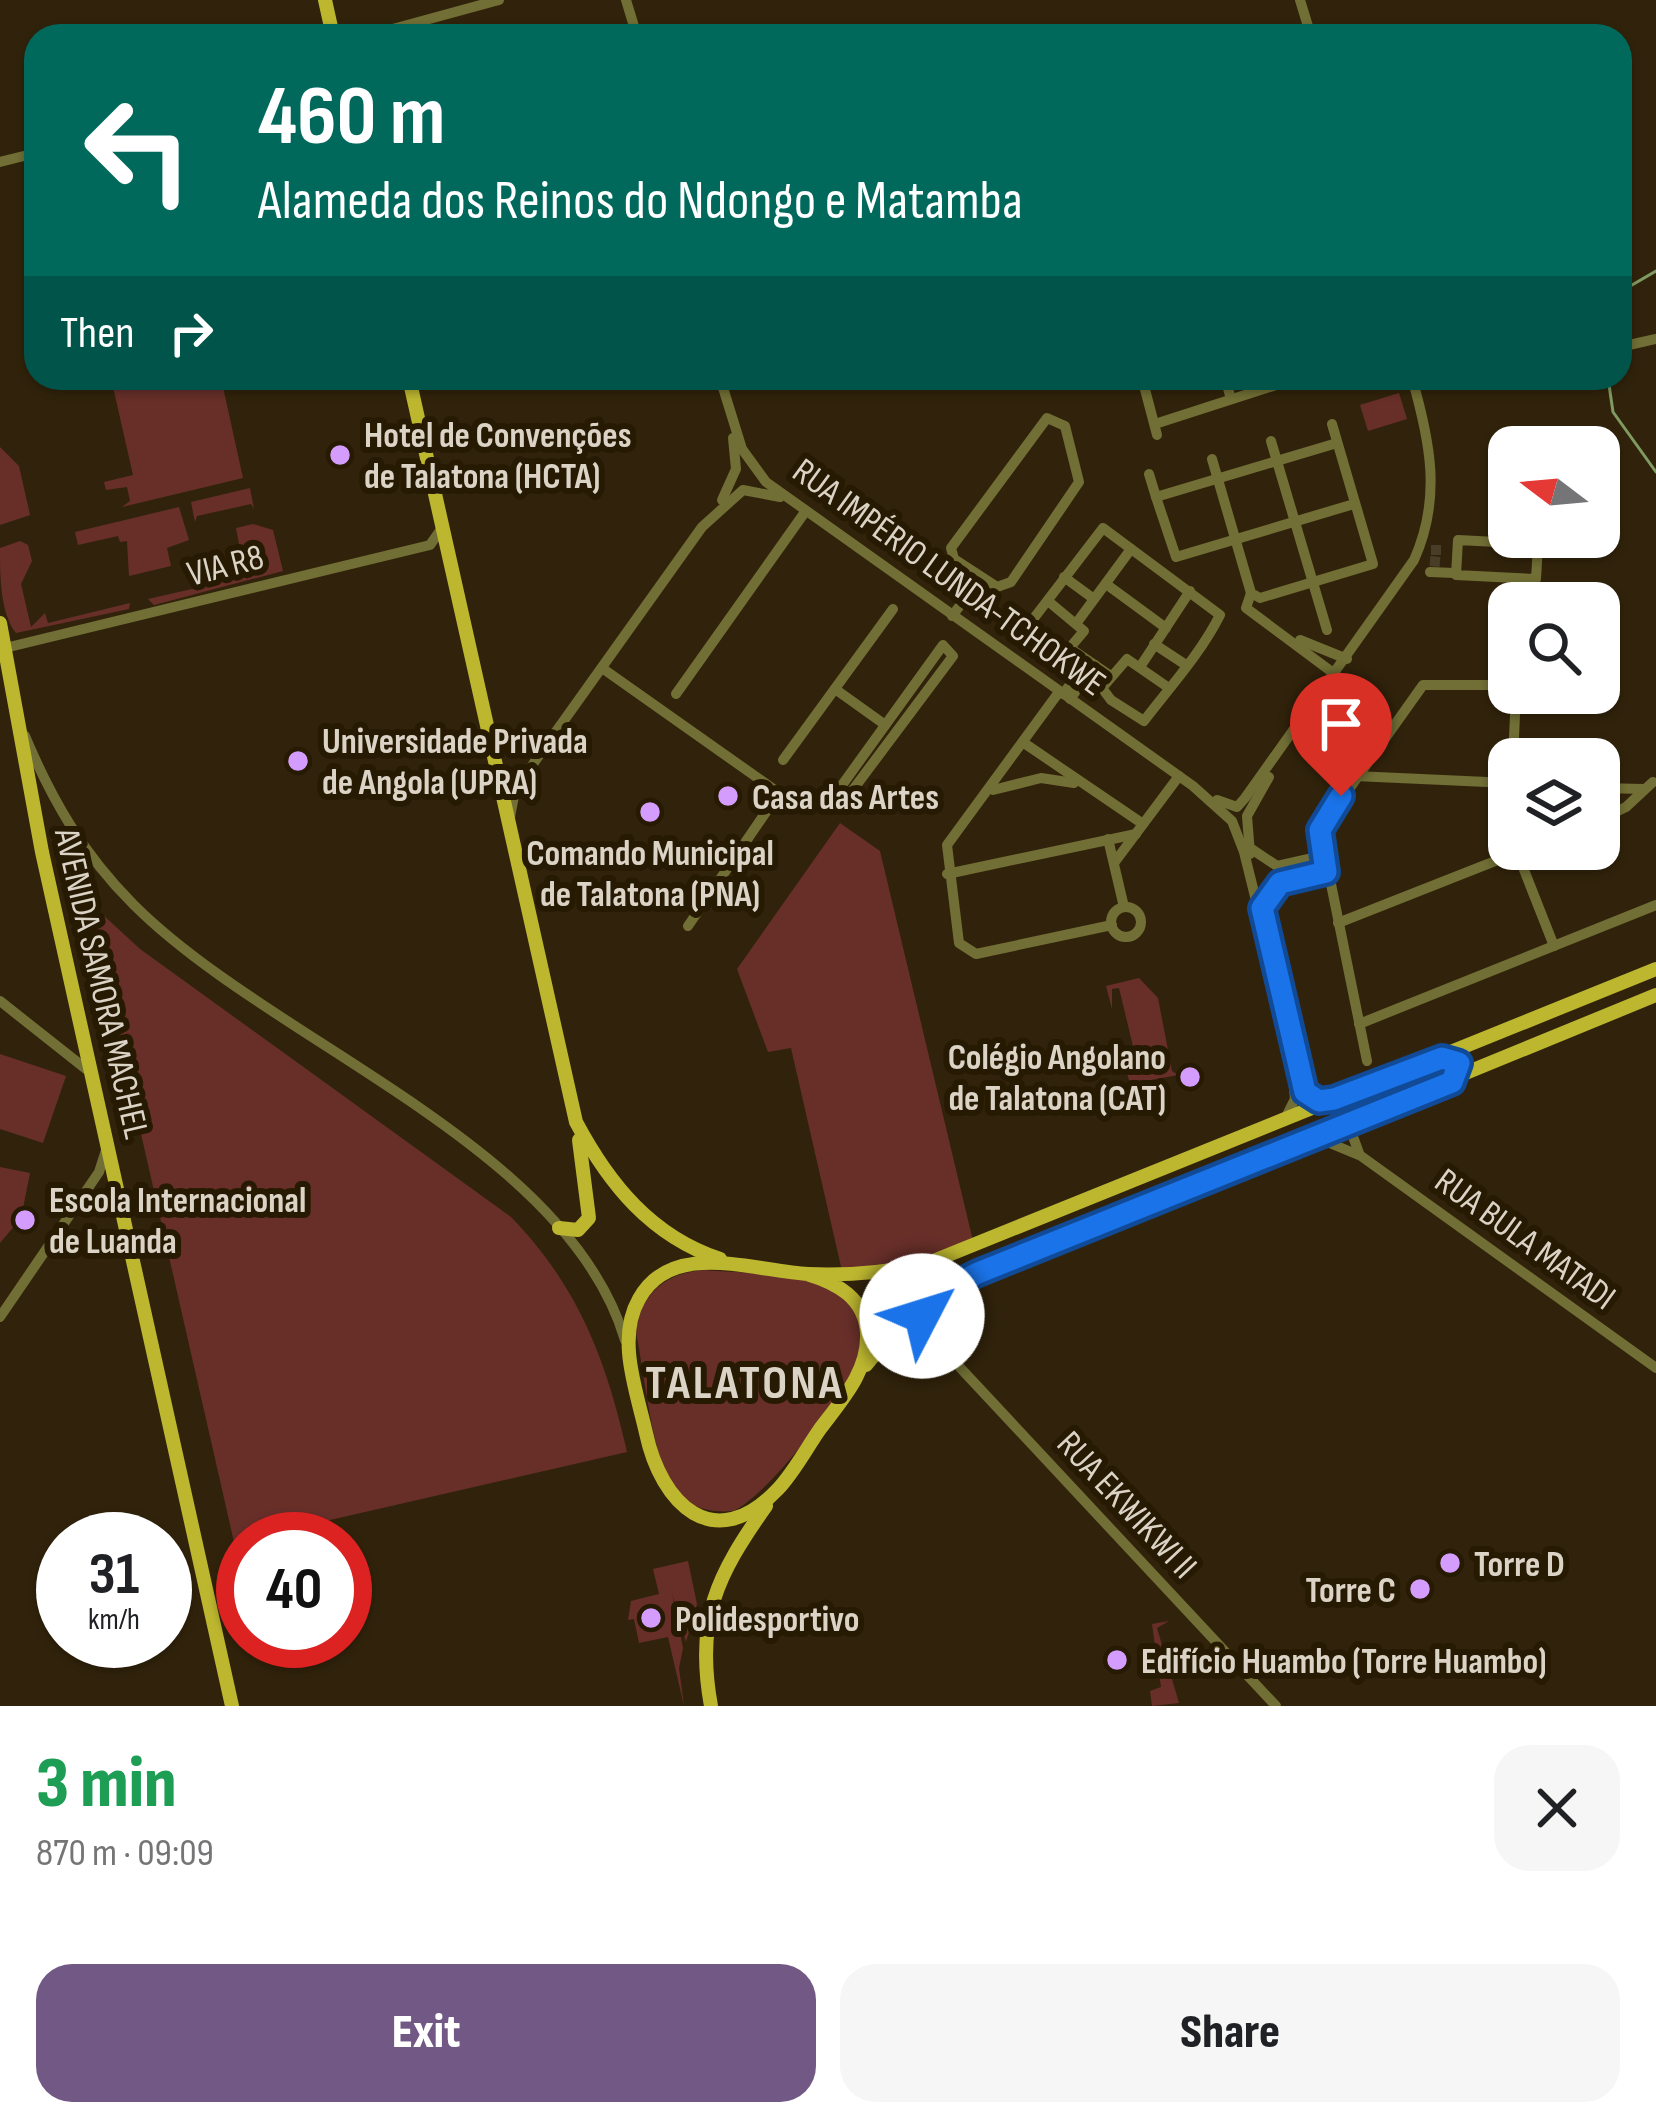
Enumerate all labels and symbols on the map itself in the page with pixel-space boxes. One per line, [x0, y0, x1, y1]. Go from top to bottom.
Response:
place label: Hotel de Convenções de Talatona (HCTA) [364, 415, 632, 499]
north arrow [1488, 426, 1620, 558]
marker: Hotel de Convenções de Talatona (HCTA) [327, 442, 353, 468]
street label: RUA IMPÉRIO LUNDA-TCHOKWE [784, 450, 1113, 706]
street label: VIA R8 [183, 536, 268, 597]
pin [1290, 673, 1392, 796]
place label: Universidade Privada de Angola (UPRA) [322, 721, 588, 805]
marker: Universidade Privada de Angola (UPRA) [285, 748, 311, 774]
place label: Casa das Artes [752, 777, 939, 820]
marker: Casa das Artes [715, 783, 741, 809]
marker: Comando Municipal de Talatona (PNA) [637, 799, 663, 825]
street label: AVENIDA SAMORA MACHEL [44, 823, 157, 1143]
place label: Comando Municipal de Talatona (PNA) [526, 833, 774, 917]
place label: Colégio Angolano de Talatona (CAT) [948, 1037, 1166, 1121]
marker: Colégio Angolano de Talatona (CAT) [1177, 1064, 1203, 1090]
street label: RUA BULA MATADI [1426, 1160, 1623, 1320]
place label: Escola Internacional de Luanda [49, 1180, 306, 1264]
marker: Escola Internacional de Luanda [12, 1207, 38, 1233]
position arrow [859, 1253, 985, 1379]
district label: TALATONA [645, 1355, 845, 1412]
street label: RUA EKWIKWI II [1047, 1423, 1205, 1588]
speed limit sign: 40 [216, 1512, 372, 1668]
place label: Torre D [1474, 1544, 1565, 1587]
marker: Torre D [1437, 1550, 1463, 1576]
place label: Torre C [1306, 1570, 1396, 1613]
marker: Torre C [1407, 1576, 1433, 1602]
place label: Polidesportivo [675, 1599, 860, 1642]
marker: Polidesportivo [638, 1605, 664, 1631]
place label: Edifício Huambo (Torre Huambo) [1141, 1641, 1547, 1684]
marker: Edifício Huambo (Torre Huambo) [1104, 1647, 1130, 1673]

